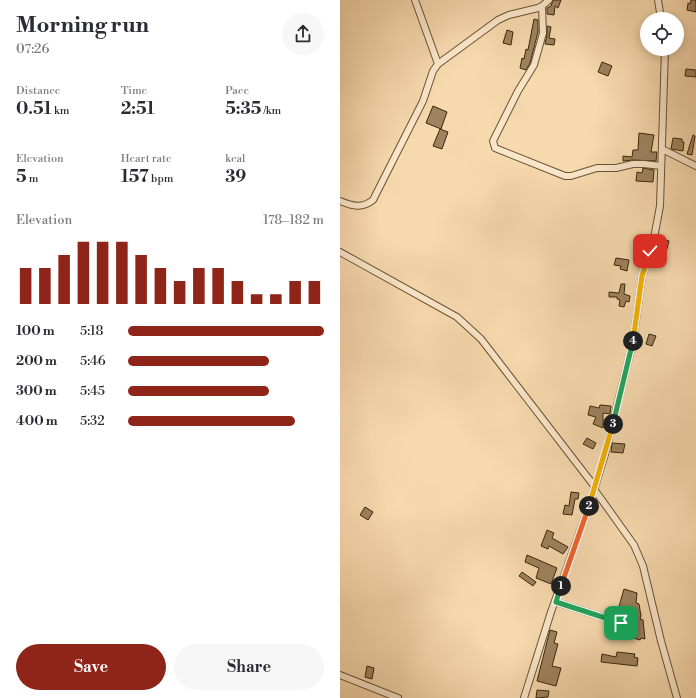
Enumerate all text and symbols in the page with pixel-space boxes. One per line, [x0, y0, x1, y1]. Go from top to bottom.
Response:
text: Morning run [16, 12, 149, 39]
map controls [640, 12, 684, 56]
button: locate [640, 12, 684, 56]
button: share [282, 13, 324, 55]
text: 07:26 [16, 41, 49, 57]
text: Distance [16, 84, 60, 98]
text: Time [121, 84, 147, 98]
text: Pace [225, 84, 249, 98]
text: 0.51 [16, 98, 52, 120]
text: 2:51 [121, 98, 155, 120]
text: 5:35 [225, 98, 261, 120]
text: km [52, 104, 69, 118]
text: /km [261, 104, 281, 118]
text: Elevation [16, 152, 64, 166]
text: Heart rate [121, 152, 171, 166]
text: kcal [225, 152, 245, 166]
text: 5 [16, 166, 27, 188]
text: 157 [121, 166, 149, 188]
text: 39 [225, 166, 246, 188]
text: m [27, 172, 38, 186]
text: bpm [149, 172, 173, 186]
text: Elevation [16, 212, 72, 228]
text: 178–182 m [263, 212, 324, 228]
pin [633, 234, 667, 268]
icon: check [639, 240, 661, 262]
text: 100 m [16, 323, 55, 339]
text: 5:18 [80, 323, 103, 339]
pin: 4 [623, 331, 643, 351]
text: 4 [629, 334, 637, 348]
text: 200 m [16, 353, 57, 369]
text: 5:46 [80, 353, 106, 369]
text: 300 m [16, 383, 57, 399]
text: 5:45 [80, 383, 105, 399]
text: 400 m [16, 413, 58, 429]
text: 5:32 [80, 413, 105, 429]
pin: 3 [603, 414, 623, 434]
text: 3 [610, 417, 616, 431]
pin: 2 [579, 496, 599, 516]
text: 2 [586, 499, 592, 513]
pin: 1 [551, 576, 571, 596]
text: 1 [558, 579, 564, 593]
pin [604, 606, 638, 640]
icon: arrive [610, 612, 632, 634]
button: Save [16, 644, 166, 690]
button: Share [174, 644, 324, 690]

